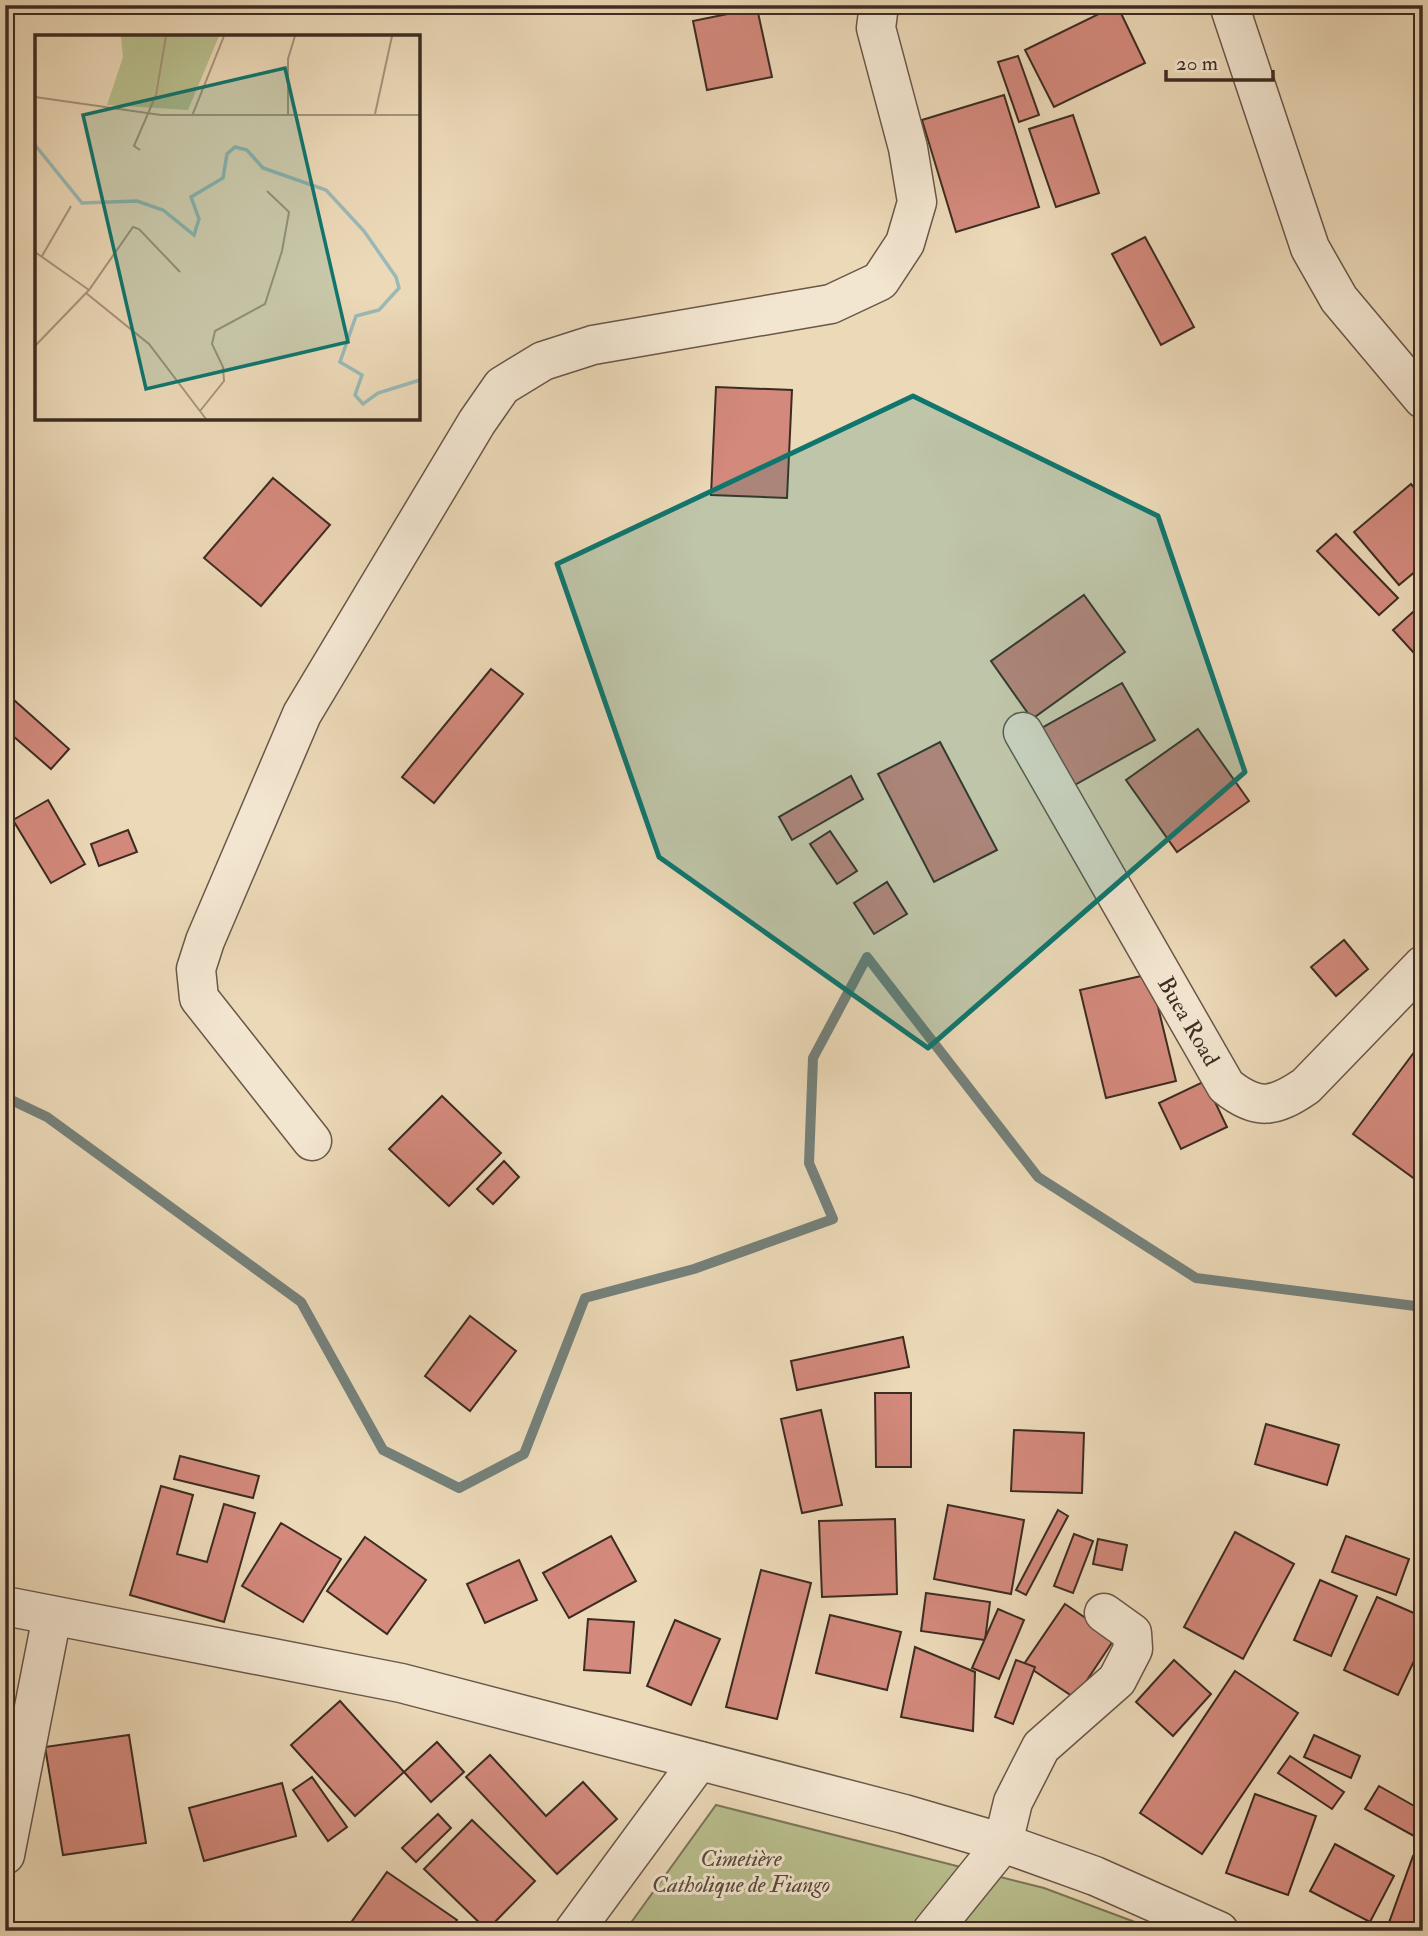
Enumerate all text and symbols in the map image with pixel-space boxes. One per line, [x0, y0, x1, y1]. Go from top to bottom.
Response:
inset map [35, 35, 420, 420]
scale bar [1166, 38, 1272, 82]
text: 20 m [1176, 50, 1218, 77]
street label: Buea Road [1151, 971, 1226, 1071]
park label: Cimetière Catholique de Fiango [652, 1844, 830, 1899]

